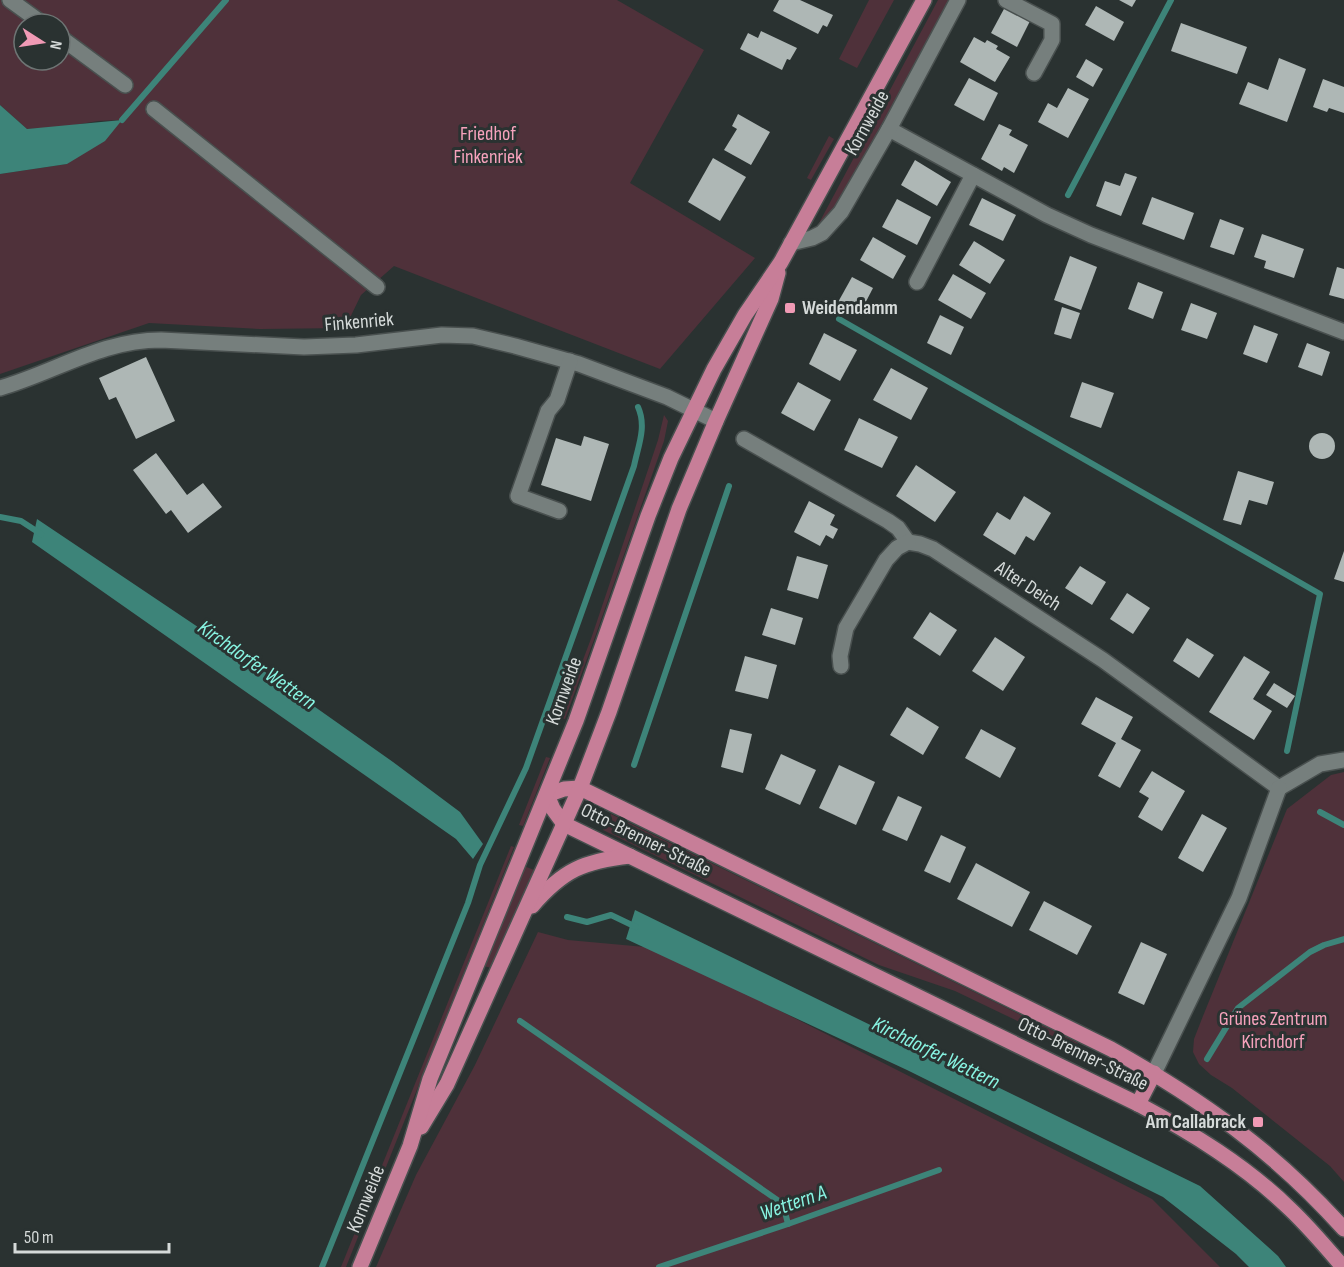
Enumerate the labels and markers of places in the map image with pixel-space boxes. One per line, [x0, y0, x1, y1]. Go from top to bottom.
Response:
place label: Weidendamm [802, 296, 898, 320]
marker: Weidendamm [783, 301, 797, 315]
place label: Am Callabrack [1145, 1110, 1247, 1134]
marker: Am Callabrack [1251, 1115, 1265, 1129]

